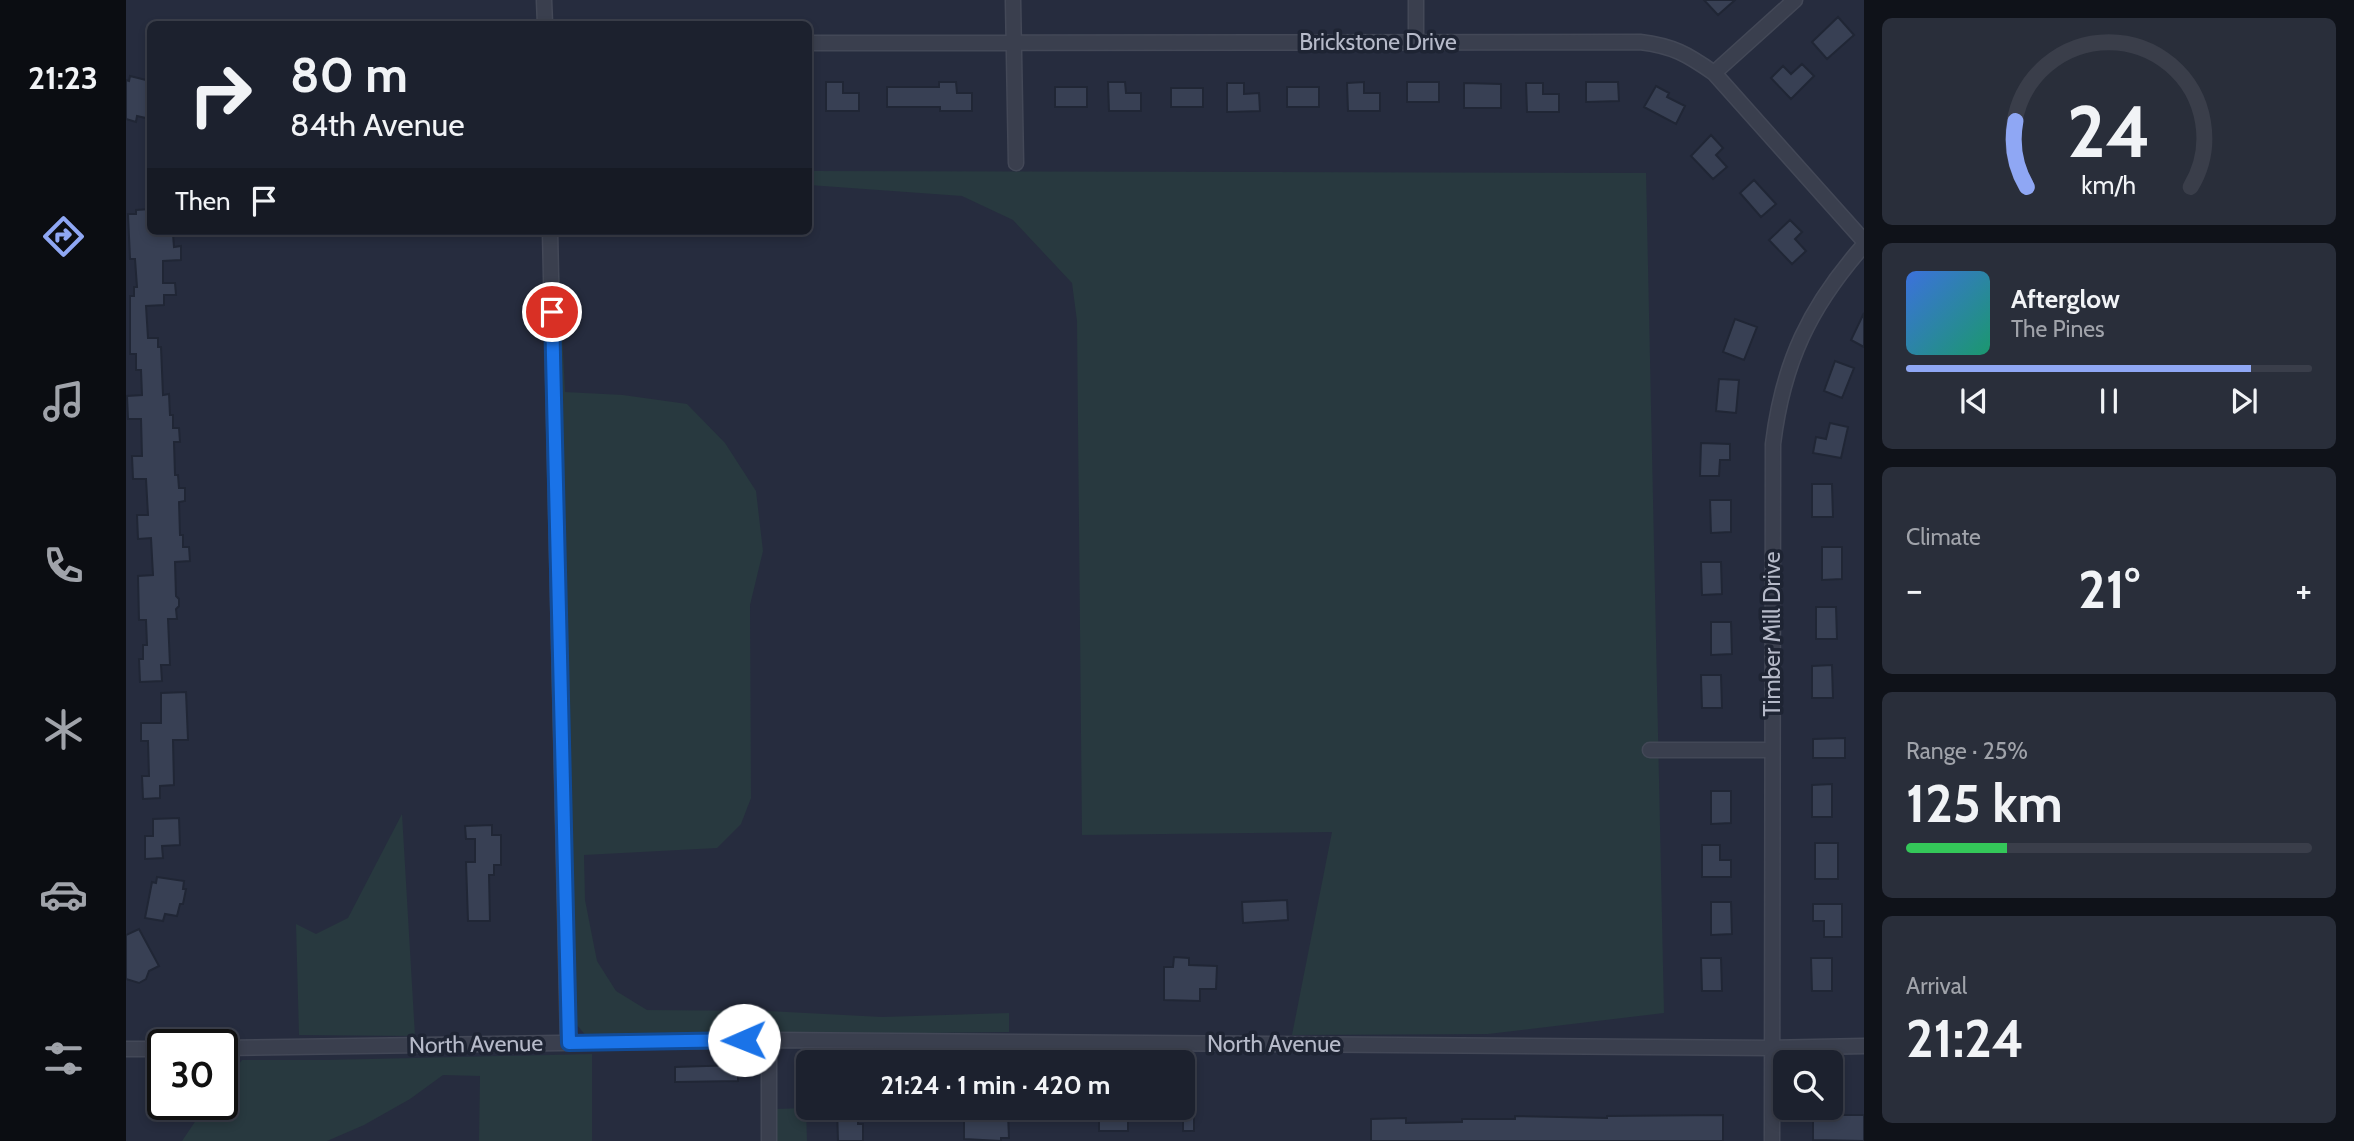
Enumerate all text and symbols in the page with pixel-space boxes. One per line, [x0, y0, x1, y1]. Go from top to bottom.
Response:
street label: Brickstone Drive [1299, 28, 1457, 56]
text: 80 m [290, 45, 408, 104]
icon: right [175, 49, 266, 140]
text: 21:23 [28, 58, 98, 97]
text: 24 [2067, 88, 2151, 176]
text: 84th Avenue [290, 105, 465, 144]
text: km/h [2082, 170, 2136, 200]
icon: arrive [245, 182, 283, 220]
text: Then [175, 185, 231, 217]
icon: directions [39, 212, 88, 261]
pin [522, 282, 582, 342]
text: Afterglow [2011, 283, 2120, 315]
icon: arrive [533, 293, 571, 331]
text: The Pines [2011, 315, 2105, 343]
icon: music [39, 377, 88, 426]
icon: previous [1955, 382, 1993, 420]
icon: pause [2090, 382, 2128, 420]
icon: next [2225, 382, 2263, 420]
text: Climate [1906, 523, 1981, 551]
icon: phone [39, 541, 88, 590]
street label: Timber Mill Drive [1758, 551, 1786, 717]
text: 21° [2078, 558, 2140, 621]
text: − [1906, 566, 1923, 613]
text: + [2295, 566, 2312, 613]
icon: climate [39, 705, 88, 754]
text: Range · 25% [1906, 737, 2028, 765]
text: 125 km [1906, 772, 2063, 835]
icon: car [39, 870, 88, 919]
text: Arrival [1906, 972, 1967, 1000]
position arrow [707, 1003, 781, 1077]
text: 21:24 [1906, 1007, 2024, 1070]
speed limit sign: 30 [147, 1029, 238, 1120]
street label: North Avenue [409, 1029, 544, 1059]
street label: North Avenue [1207, 1030, 1341, 1058]
icon: filters [39, 1034, 88, 1083]
map controls [1773, 1050, 1843, 1120]
button: search [1773, 1050, 1843, 1120]
text: 21:24 · 1 min · 420 m [881, 1069, 1110, 1101]

